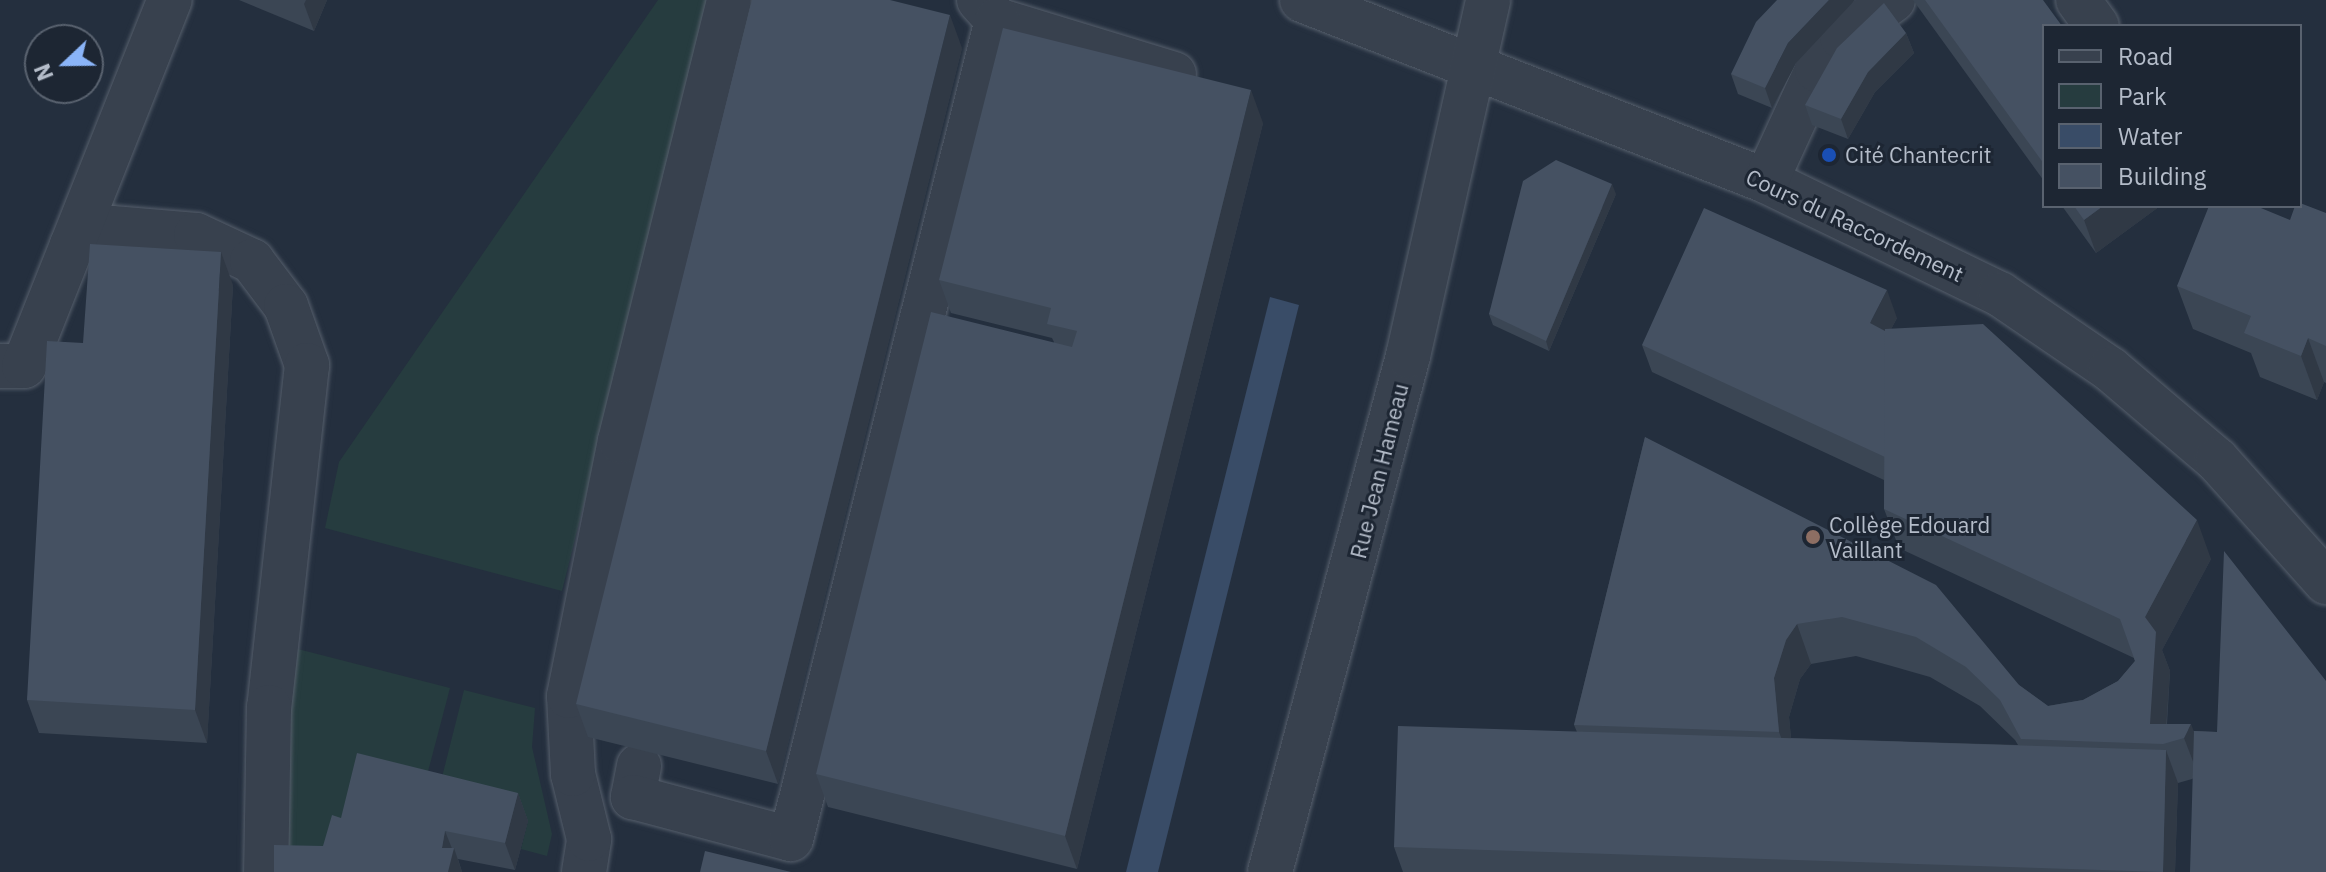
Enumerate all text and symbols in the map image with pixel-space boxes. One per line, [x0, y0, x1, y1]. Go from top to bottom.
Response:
north arrow [24, 24, 104, 104]
legend [2042, 24, 2302, 208]
text: Road [2118, 40, 2173, 72]
text: N [27, 60, 60, 85]
text: Park [2118, 80, 2167, 112]
text: Water [2118, 120, 2182, 152]
place label: Cité Chantecrit [1845, 142, 1992, 168]
marker: Cité Chantecrit [1820, 146, 1838, 164]
text: Building [2118, 160, 2206, 192]
street label: Cours du Raccordement [1742, 163, 1968, 287]
street label: Rue Jean Hameau [1344, 381, 1414, 561]
place label: Collège Edouard Vaillant [1829, 511, 1990, 562]
marker: Collège Edouard Vaillant [1804, 528, 1822, 546]

